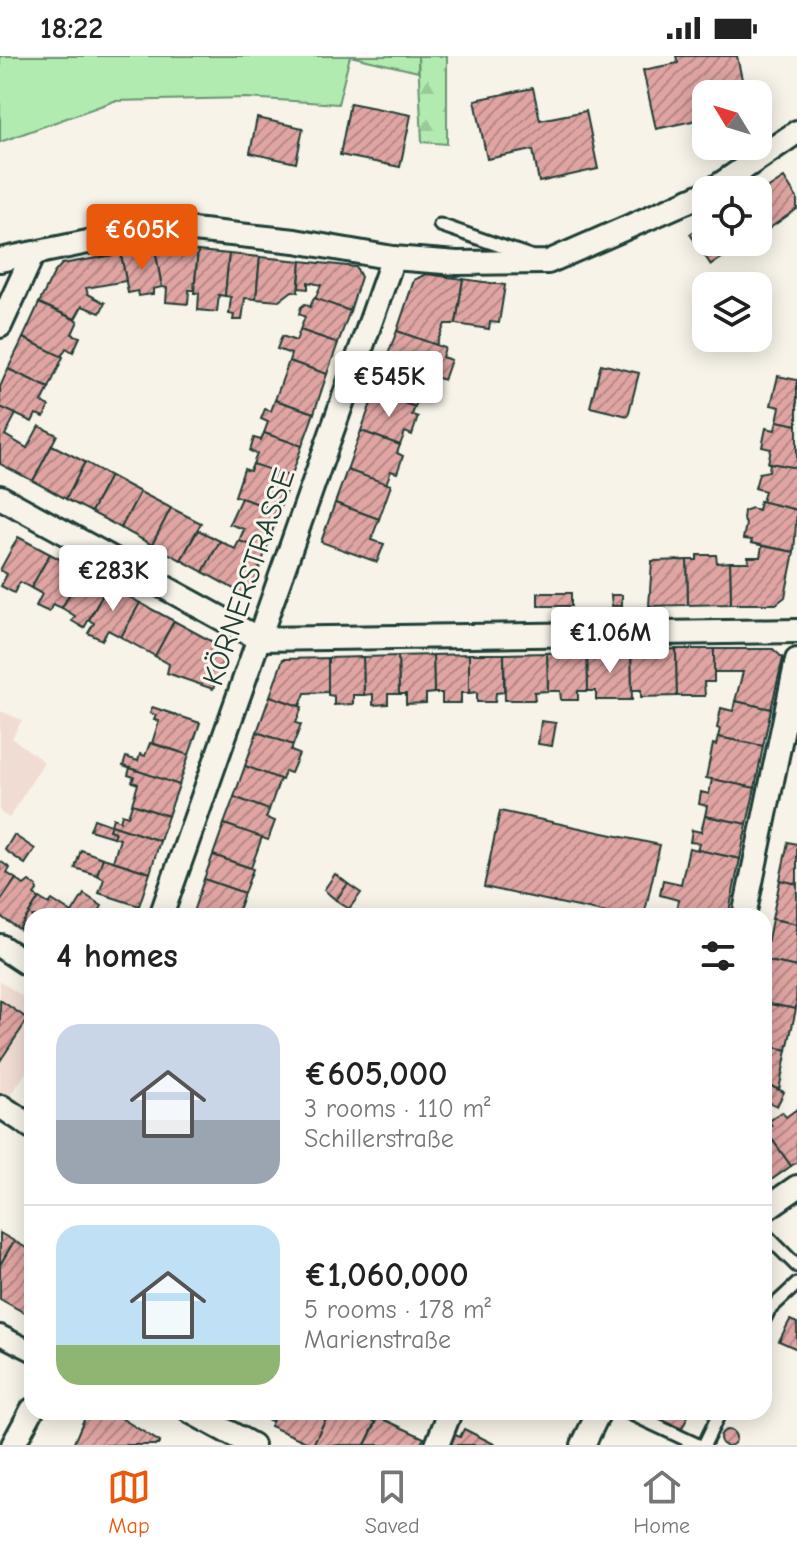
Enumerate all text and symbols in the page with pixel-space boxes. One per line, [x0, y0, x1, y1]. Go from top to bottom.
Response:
text: 18:22 [40, 11, 103, 46]
north arrow [692, 80, 772, 160]
map controls [692, 80, 772, 352]
button: locate [692, 176, 772, 256]
pin: €605K [86, 204, 198, 272]
text: €605K [105, 215, 179, 245]
button: layers [692, 272, 772, 352]
pin: €545K [333, 351, 445, 419]
text: €545K [353, 362, 425, 392]
street label: KÖRNERSTRASSE [195, 464, 303, 690]
pin: €283K [57, 545, 169, 613]
text: €283K [77, 556, 149, 586]
pin: €1.06M [545, 607, 675, 675]
text: €1.06M [569, 618, 651, 648]
icon: filters [696, 934, 740, 978]
text: 4 homes [56, 936, 178, 976]
text: €605,000 [304, 1054, 448, 1094]
icon: home [120, 1056, 216, 1152]
text: 3 rooms · 110 m² [304, 1094, 491, 1124]
text: Schillerstraße [304, 1124, 454, 1154]
text: €1,060,000 [304, 1255, 469, 1295]
icon: home [120, 1257, 216, 1353]
text: 5 rooms · 178 m² [304, 1295, 491, 1325]
text: Marienstraße [304, 1325, 451, 1355]
tab: Map [107, 1465, 151, 1539]
tab: Saved [365, 1465, 420, 1539]
tab: Home [633, 1465, 690, 1539]

